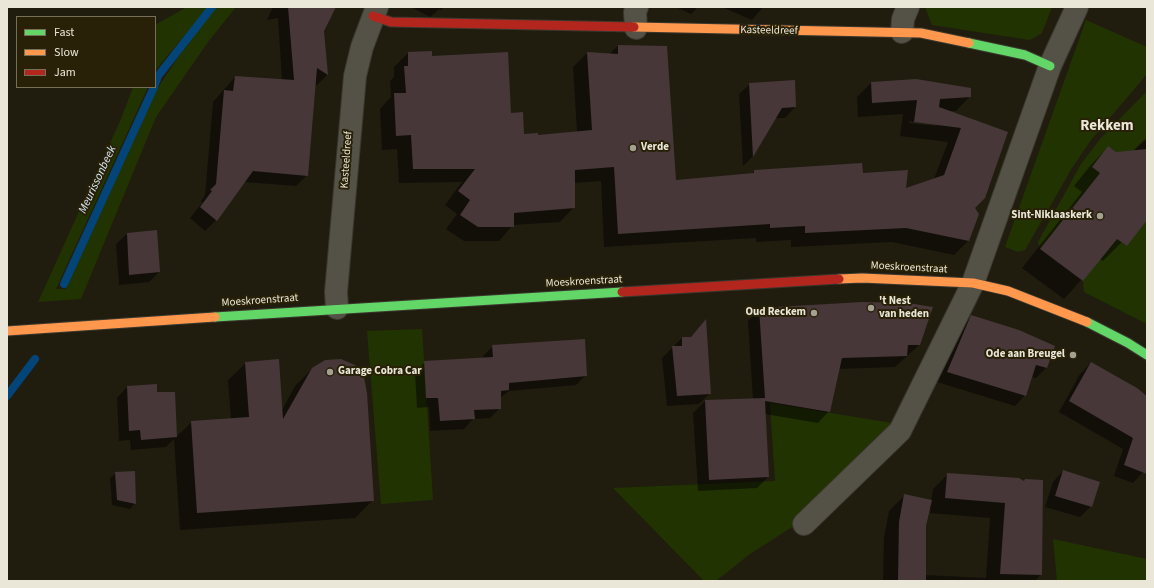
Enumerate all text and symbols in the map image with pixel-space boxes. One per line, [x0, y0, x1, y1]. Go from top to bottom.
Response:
legend [16, 16, 156, 88]
text: Fast [54, 24, 74, 41]
street label: Kasteeldreef [740, 24, 798, 38]
text: Slow [54, 44, 79, 61]
text: Jam [54, 64, 76, 81]
district label: Rekkem [1080, 118, 1134, 136]
street label: Kasteeldreef [338, 131, 356, 189]
place label: Verde [641, 141, 669, 155]
marker: Verde [628, 143, 638, 153]
water label: Meurissonbeek [76, 144, 120, 216]
place label: Sint-Niklaaskerk [1011, 209, 1092, 223]
marker: Sint-Niklaaskerk [1095, 211, 1105, 221]
street label: Moeskroenstraat [870, 259, 948, 277]
street label: Moeskroenstraat [545, 273, 623, 291]
street label: Moeskroenstraat [221, 292, 299, 310]
place label: 't Nest van heden [879, 295, 929, 321]
marker: 't Nest van heden [866, 303, 876, 313]
place label: Oud Reckem [745, 306, 806, 320]
marker: Oud Reckem [809, 308, 819, 318]
place label: Ode aan Breugel [986, 348, 1065, 362]
marker: Ode aan Breugel [1068, 350, 1078, 360]
place label: Garage Cobra Car [338, 365, 422, 379]
marker: Garage Cobra Car [325, 367, 335, 377]

